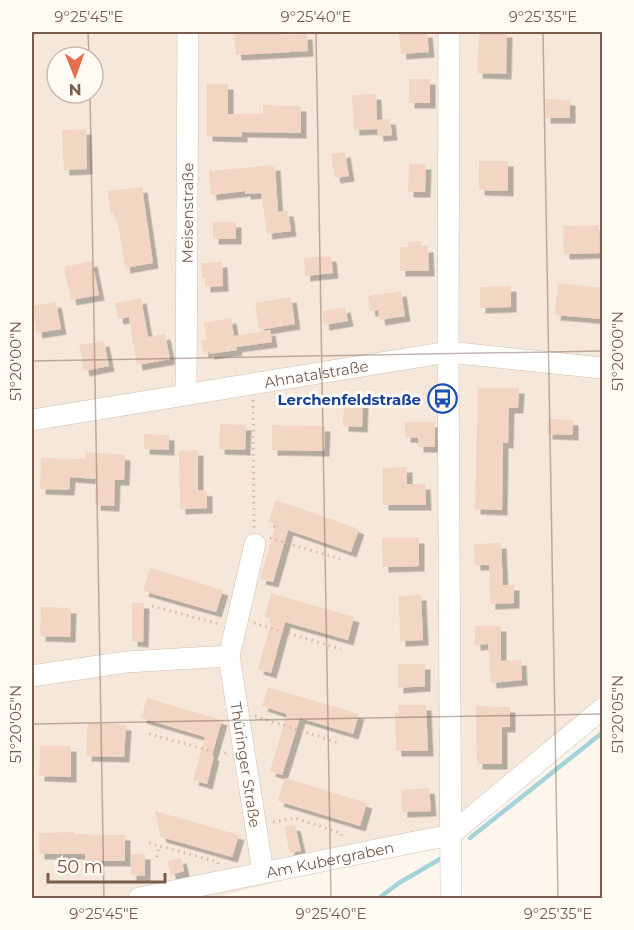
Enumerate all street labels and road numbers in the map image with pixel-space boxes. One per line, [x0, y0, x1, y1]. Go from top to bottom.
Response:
street label: Meisenstraße [177, 163, 197, 263]
street label: Ahnatalstraße [263, 356, 370, 391]
street label: Thüringer Straße [227, 700, 265, 829]
street label: Am Kubergraben [264, 837, 396, 882]

